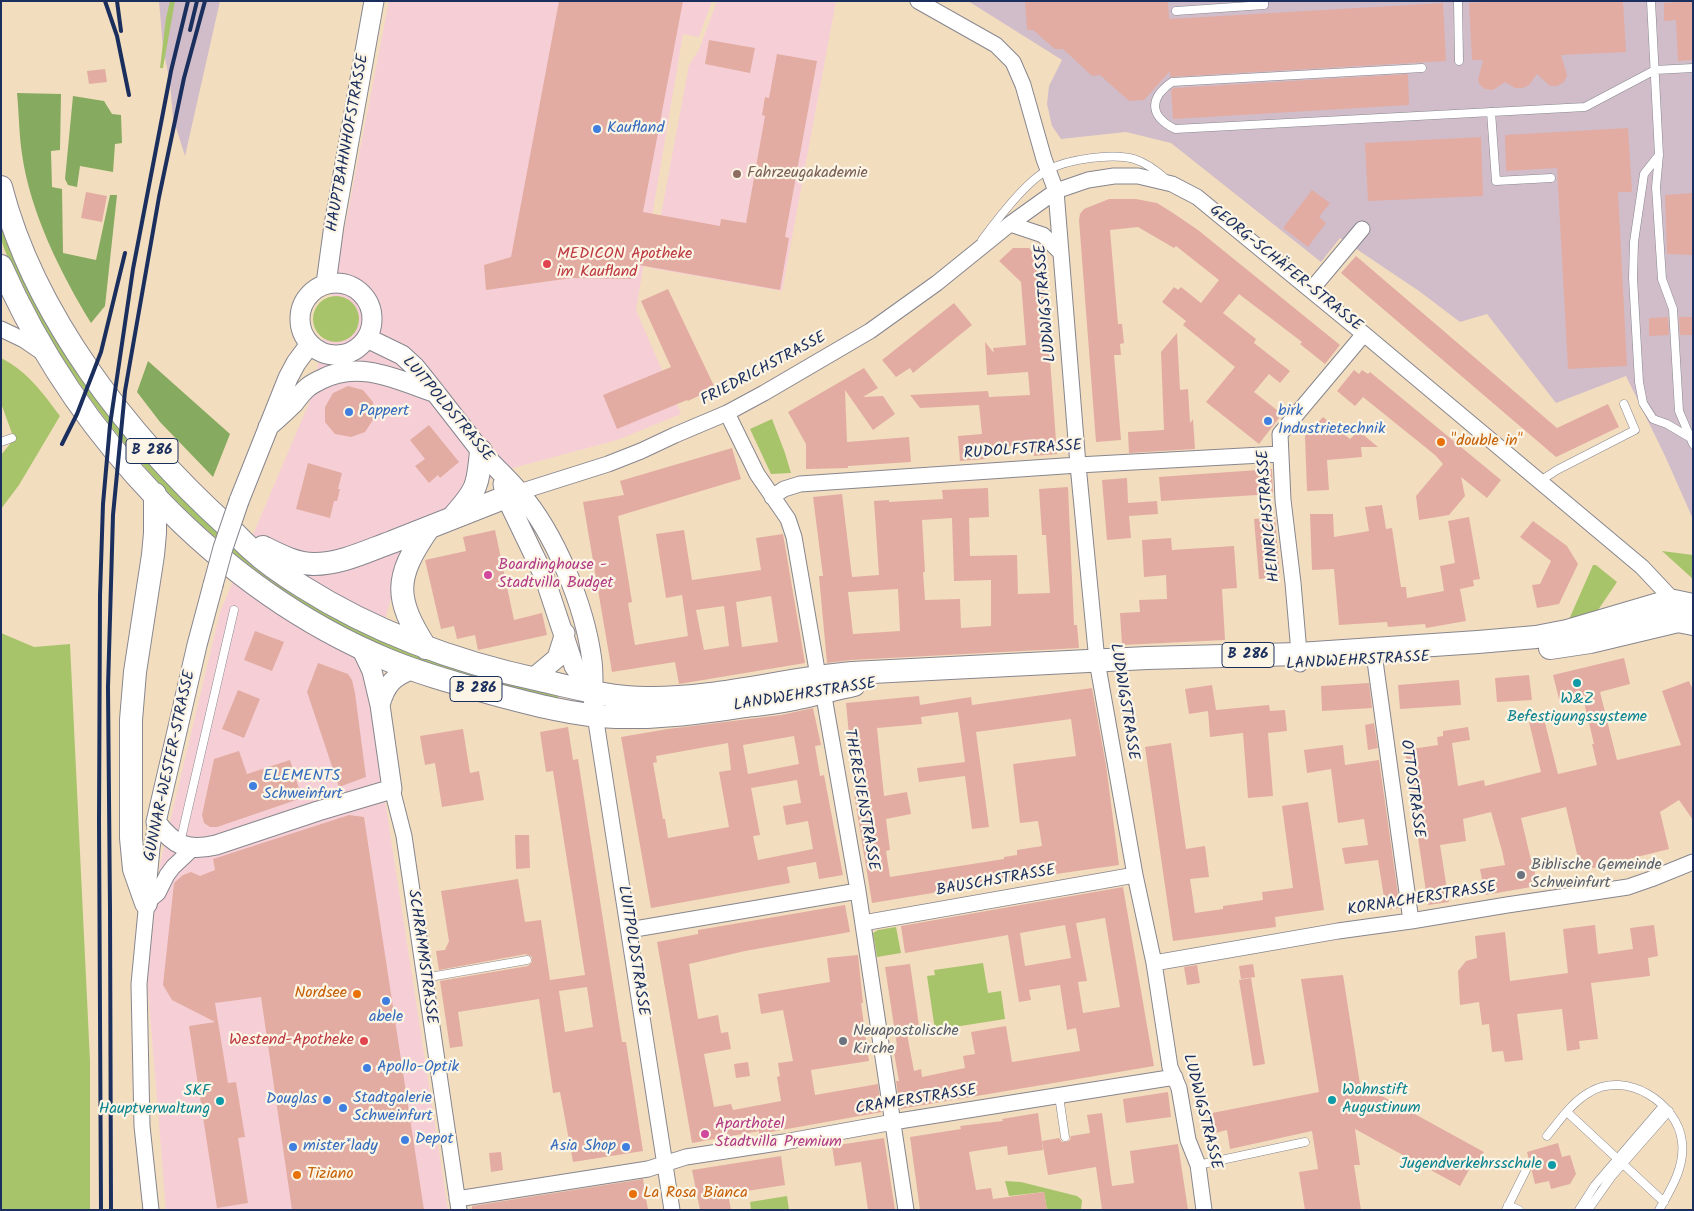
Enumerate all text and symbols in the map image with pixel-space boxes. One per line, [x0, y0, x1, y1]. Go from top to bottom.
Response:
street label: HAUPTBAHNHOFSTRASSE [324, 53, 374, 233]
place label: Kaufland [607, 119, 664, 139]
marker: Kaufland [591, 123, 603, 135]
place label: Fahrzeugakademie [747, 164, 868, 184]
marker: Fahrzeugakademie [731, 168, 743, 180]
street label: GEORG-SCHÄFER-STRASSE [1205, 201, 1365, 337]
street label: LUDWIGSTRASSE [1032, 243, 1062, 363]
place label: MEDICON Apotheke im Kaufland [557, 245, 692, 283]
marker: MEDICON Apotheke im Kaufland [541, 258, 553, 270]
street label: FRIEDRICHSTRASSE [698, 329, 830, 411]
street label: LUITPOLDSTRASSE [397, 353, 497, 467]
place label: Pappert [359, 402, 409, 422]
place label: birk Industrietechnik [1278, 402, 1385, 440]
marker: Pappert [343, 406, 355, 418]
marker: birk Industrietechnik [1262, 415, 1274, 427]
place label: "double in" [1451, 432, 1523, 452]
marker: "double in" [1435, 436, 1447, 448]
street label: RUDOLFSTRASSE [963, 437, 1083, 465]
road number: B 286 [126, 438, 178, 464]
street label: HEINRICHSTRASSE [1255, 449, 1285, 583]
place label: Boardinghouse - Stadtvilla Budget [498, 556, 614, 594]
marker: Boardinghouse - Stadtvilla Budget [482, 569, 494, 581]
street label: LUDWIGSTRASSE [1104, 642, 1142, 762]
road number: B 286 [1222, 642, 1274, 668]
street label: LANDWEHRSTRASSE [1286, 649, 1430, 675]
street label: GUNNAR-WESTER-STRASSE [141, 669, 201, 863]
street label: LANDWEHRSTRASSE [732, 675, 878, 717]
road number: B 286 [450, 676, 502, 702]
marker: W&Z Befestigungssysteme [1571, 677, 1583, 689]
place label: W&Z Befestigungssysteme [1507, 690, 1647, 728]
street label: THERESIENSTRASSE [838, 728, 882, 872]
street label: OTTOSTRASSE [1395, 739, 1427, 839]
place label: ELEMENTS Schweinfurt [263, 767, 343, 805]
marker: ELEMENTS Schweinfurt [247, 780, 259, 792]
place label: Biblische Gemeinde Schweinfurt [1531, 856, 1662, 894]
street label: BAUSCHSTRASSE [935, 862, 1057, 902]
marker: Biblische Gemeinde Schweinfurt [1515, 869, 1527, 881]
street label: KORNACHERSTRASSE [1346, 879, 1498, 921]
street label: LUITPOLDSTRASSE [612, 884, 652, 1018]
street label: SCHRAMMSTRASSE [402, 889, 440, 1025]
place label: Nordsee [294, 984, 347, 1004]
marker: Nordsee [351, 988, 363, 1000]
marker: abele [380, 995, 392, 1007]
place label: abele [369, 1008, 403, 1028]
place label: Neuapostolische Kirche [853, 1022, 959, 1060]
place label: Westend-Apotheke [229, 1031, 354, 1051]
marker: Westend-Apotheke [358, 1035, 370, 1047]
marker: Neuapostolische Kirche [837, 1035, 849, 1047]
street label: LUDWIGSTRASSE [1177, 1052, 1225, 1172]
place label: Apollo-Optik [377, 1058, 459, 1078]
marker: Apollo-Optik [361, 1062, 373, 1074]
place label: Wohnstift Augustinum [1342, 1081, 1420, 1119]
place label: SKF Hauptverwaltung [99, 1082, 210, 1120]
street label: CRAMERSTRASSE [854, 1082, 978, 1120]
place label: Stadtgalerie Schweinfurt [353, 1089, 433, 1127]
place label: Douglas [266, 1090, 317, 1110]
marker: Douglas [321, 1094, 333, 1106]
marker: Wohnstift Augustinum [1326, 1094, 1338, 1106]
marker: SKF Hauptverwaltung [214, 1095, 226, 1107]
marker: Stadtgalerie Schweinfurt [337, 1102, 349, 1114]
place label: Aparthotel Stadtvilla Premium [715, 1115, 842, 1153]
marker: Aparthotel Stadtvilla Premium [699, 1128, 711, 1140]
place label: Depot [415, 1130, 454, 1150]
marker: Depot [399, 1134, 411, 1146]
place label: mister*lady [303, 1137, 378, 1157]
place label: Asia Shop [550, 1137, 616, 1157]
marker: mister*lady [287, 1141, 299, 1153]
marker: Asia Shop [620, 1141, 632, 1153]
place label: Jugendverkehrsschule [1400, 1155, 1542, 1175]
marker: Jugendverkehrsschule [1546, 1159, 1558, 1171]
place label: Tiziano [307, 1165, 353, 1185]
marker: Tiziano [291, 1169, 303, 1181]
place label: La Rosa Bianca [643, 1184, 748, 1204]
marker: La Rosa Bianca [627, 1188, 639, 1200]

